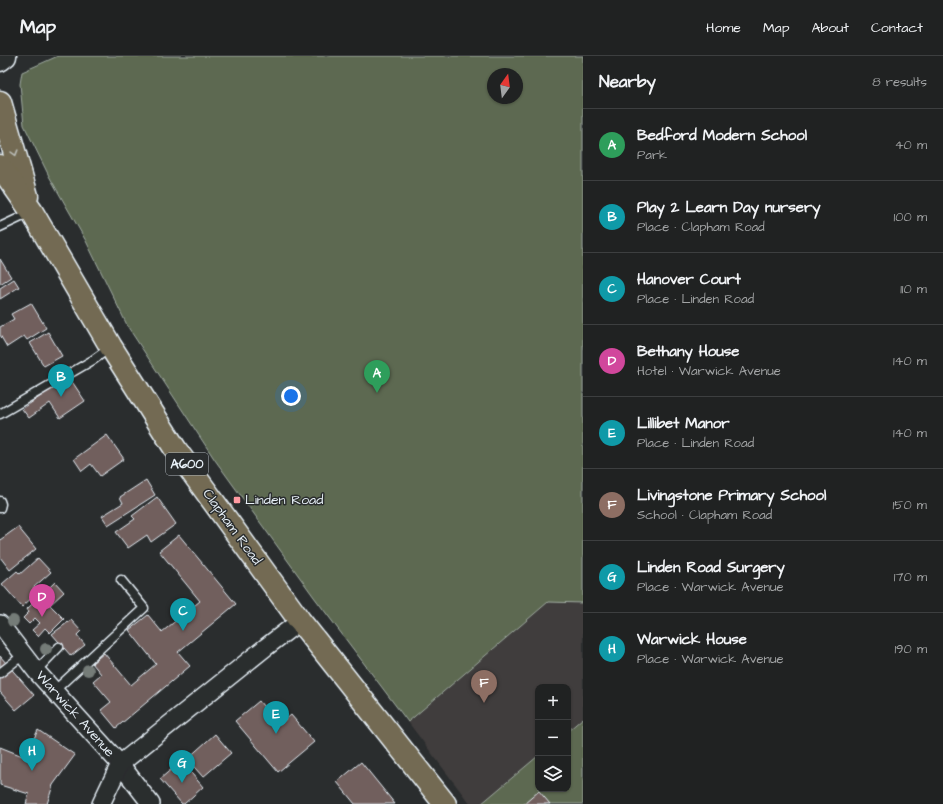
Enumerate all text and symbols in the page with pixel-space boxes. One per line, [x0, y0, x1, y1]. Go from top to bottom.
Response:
text: Map [20, 14, 56, 41]
text: Home [706, 18, 741, 38]
text: Map [763, 18, 789, 38]
text: About [811, 18, 849, 38]
text: Contact [871, 18, 923, 38]
north arrow [487, 68, 523, 104]
text: Nearby [599, 70, 656, 94]
text: 8 results [872, 73, 927, 91]
text: Bedford Modern School [637, 125, 807, 146]
text: A [608, 136, 616, 154]
text: 40 m [895, 136, 927, 154]
text: Park [637, 146, 667, 164]
one-way arrow [10, 149, 19, 156]
text: Play 2 Learn Day nursery [637, 197, 820, 218]
text: B [607, 208, 617, 226]
text: 100 m [894, 208, 927, 226]
text: Place · Clapham Road [637, 218, 765, 236]
text: Hanover Court [637, 269, 741, 290]
text: C [607, 280, 617, 298]
text: 110 m [900, 280, 927, 298]
text: Place · Linden Road [637, 290, 754, 308]
text: Bethany House [637, 341, 739, 362]
text: D [608, 352, 616, 370]
text: 140 m [893, 352, 927, 370]
pin: A [364, 360, 390, 393]
text: Hotel · Warwick Avenue [637, 362, 781, 380]
pin: B [48, 364, 74, 397]
your location [281, 386, 301, 406]
text: Lillibet Manor [637, 413, 730, 434]
text: E [608, 424, 616, 442]
text: 140 m [893, 424, 927, 442]
text: Place · Linden Road [637, 434, 754, 452]
road number: A600 [166, 453, 208, 475]
street label: Clapham Road [198, 485, 266, 569]
text: Livingstone Primary School [637, 485, 826, 506]
place label: Linden Road [245, 490, 323, 510]
marker: Linden Road [232, 495, 242, 505]
text: F [607, 496, 617, 514]
text: 150 m [893, 496, 927, 514]
text: School · Clapham Road [637, 506, 772, 524]
text: Linden Road Surgery [637, 557, 785, 578]
text: G [607, 568, 617, 586]
text: 170 m [894, 568, 927, 586]
text: Place · Warwick Avenue [637, 578, 784, 596]
pin: D [29, 584, 55, 617]
pin: C [170, 598, 196, 631]
text: Warwick House [637, 629, 747, 650]
text: H [608, 640, 616, 658]
text: 190 m [894, 640, 927, 658]
text: Place · Warwick Avenue [637, 650, 784, 668]
street label: Warwick Avenue [31, 666, 120, 762]
pin: F [471, 670, 497, 703]
map controls [535, 684, 571, 792]
button: + [535, 684, 571, 720]
pin: E [263, 701, 289, 734]
button: − [535, 720, 571, 756]
pin: H [19, 738, 45, 771]
pin: G [169, 750, 195, 783]
button: layers [535, 756, 571, 792]

